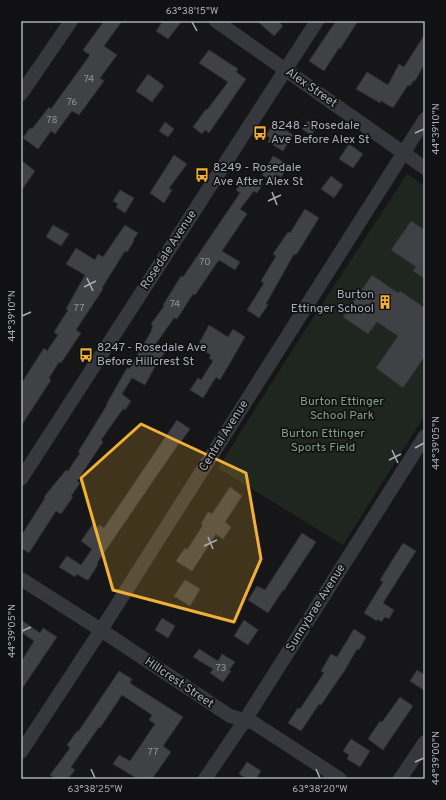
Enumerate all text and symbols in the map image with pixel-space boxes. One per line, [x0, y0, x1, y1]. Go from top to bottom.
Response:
text: 63°38'15"W [166, 5, 218, 18]
street label: Alex Street [282, 64, 340, 112]
house number: 74 [84, 73, 94, 86]
house number: 76 [67, 96, 77, 109]
text: 44°39'10"N [430, 103, 443, 155]
house number: 78 [46, 114, 58, 127]
place label: 8248 - Rosedale Ave Before Alex St [271, 118, 370, 148]
bus stop icon: 8248 - Rosedale Ave Before Alex St [252, 125, 268, 141]
place label: 8249 - Rosedale Ave After Alex St [213, 160, 304, 190]
bus stop icon: 8249 - Rosedale Ave After Alex St [194, 167, 210, 183]
street label: Rosedale Avenue [137, 207, 201, 293]
house number: 70 [199, 256, 211, 269]
place label: Burton Ettinger School [291, 287, 374, 317]
text: 44°39'10"N [6, 290, 19, 342]
building icon: Burton Ettinger School [377, 294, 393, 310]
house number: 74 [170, 298, 180, 311]
house number: 77 [74, 302, 84, 315]
place label: 8247 - Rosedale Ave Before Hillcrest St [97, 340, 206, 370]
bus stop icon: 8247 - Rosedale Ave Before Hillcrest St [78, 347, 94, 363]
park label: Burton Ettinger School Park [300, 394, 384, 424]
street label: Central Avenue [196, 397, 252, 475]
text: 44°39'05"N [430, 416, 443, 470]
park label: Burton Ettinger Sports Field [281, 426, 365, 456]
street label: Sunnybrae Avenue [283, 561, 349, 655]
text: 44°39'05"N [6, 604, 19, 658]
street label: Hillcrest Street [141, 654, 217, 712]
house number: 73 [215, 662, 227, 675]
text: 44°39'00"N [430, 731, 443, 785]
house number: 77 [148, 746, 158, 759]
text: 63°38'25"W [67, 783, 123, 796]
text: 63°38'20"W [292, 783, 348, 796]

